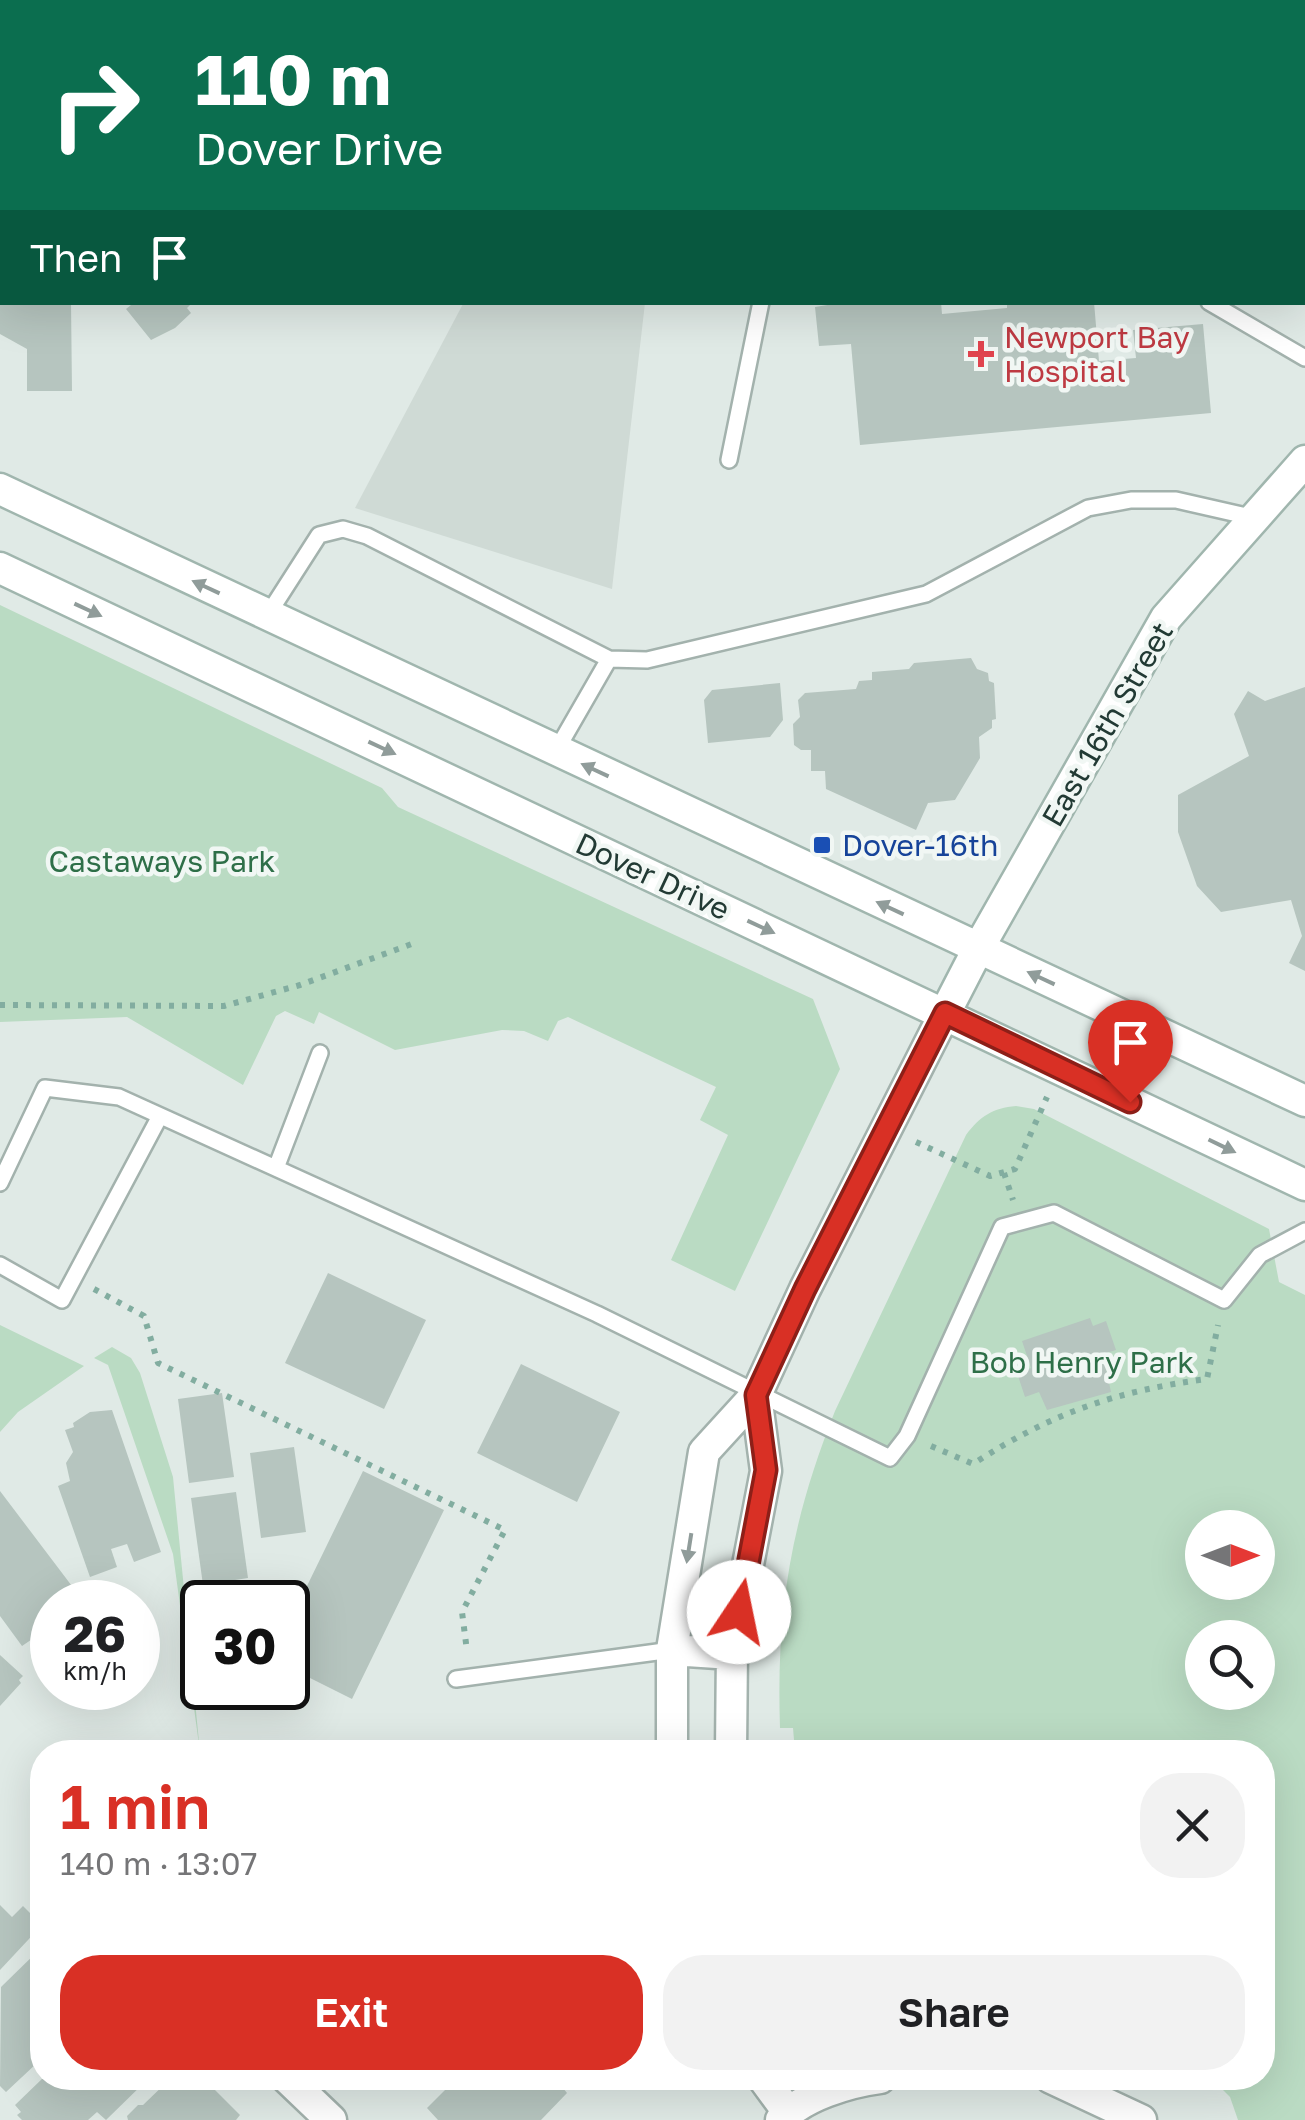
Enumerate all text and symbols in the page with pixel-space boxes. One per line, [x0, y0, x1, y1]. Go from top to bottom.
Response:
text: 110 m [195, 36, 391, 120]
icon: right [30, 40, 160, 170]
text: Dover Drive [195, 121, 443, 175]
icon: arrive [142, 230, 197, 285]
text: Then [30, 235, 122, 280]
place label: Newport Bay Hospital [1004, 319, 1190, 389]
marker: Newport Bay Hospital [968, 341, 994, 367]
one-way arrow [191, 579, 220, 596]
one-way arrow [74, 601, 103, 618]
street label: East 16th Street [1034, 615, 1180, 833]
one-way arrow [368, 740, 397, 757]
one-way arrow [580, 762, 610, 778]
street label: Dover Drive [570, 825, 736, 927]
place label: Dover-16th [842, 827, 998, 863]
marker: Dover-16th [811, 834, 833, 856]
park label: Castaways Park [48, 843, 276, 879]
one-way arrow [875, 899, 904, 916]
one-way arrow [747, 918, 776, 935]
one-way arrow [1026, 970, 1055, 987]
pin [1088, 1000, 1173, 1103]
icon: arrive [1103, 1015, 1158, 1070]
one-way arrow [1208, 1137, 1237, 1154]
park label: Bob Henry Park [970, 1344, 1194, 1380]
north arrow [1185, 1510, 1275, 1600]
map controls [1185, 1510, 1275, 1710]
one-way arrow [680, 1533, 696, 1564]
position arrow [687, 1560, 791, 1664]
speed limit sign: 30 [180, 1580, 310, 1710]
text: 26 [64, 1603, 126, 1663]
button: search [1185, 1620, 1275, 1710]
text: km/h [63, 1655, 127, 1686]
text: 1 min [60, 1770, 210, 1842]
button: close [1140, 1773, 1245, 1878]
text: 140 m · 13:07 [60, 1844, 257, 1882]
button: Exit [60, 1955, 643, 2070]
button: Share [663, 1955, 1245, 2070]

